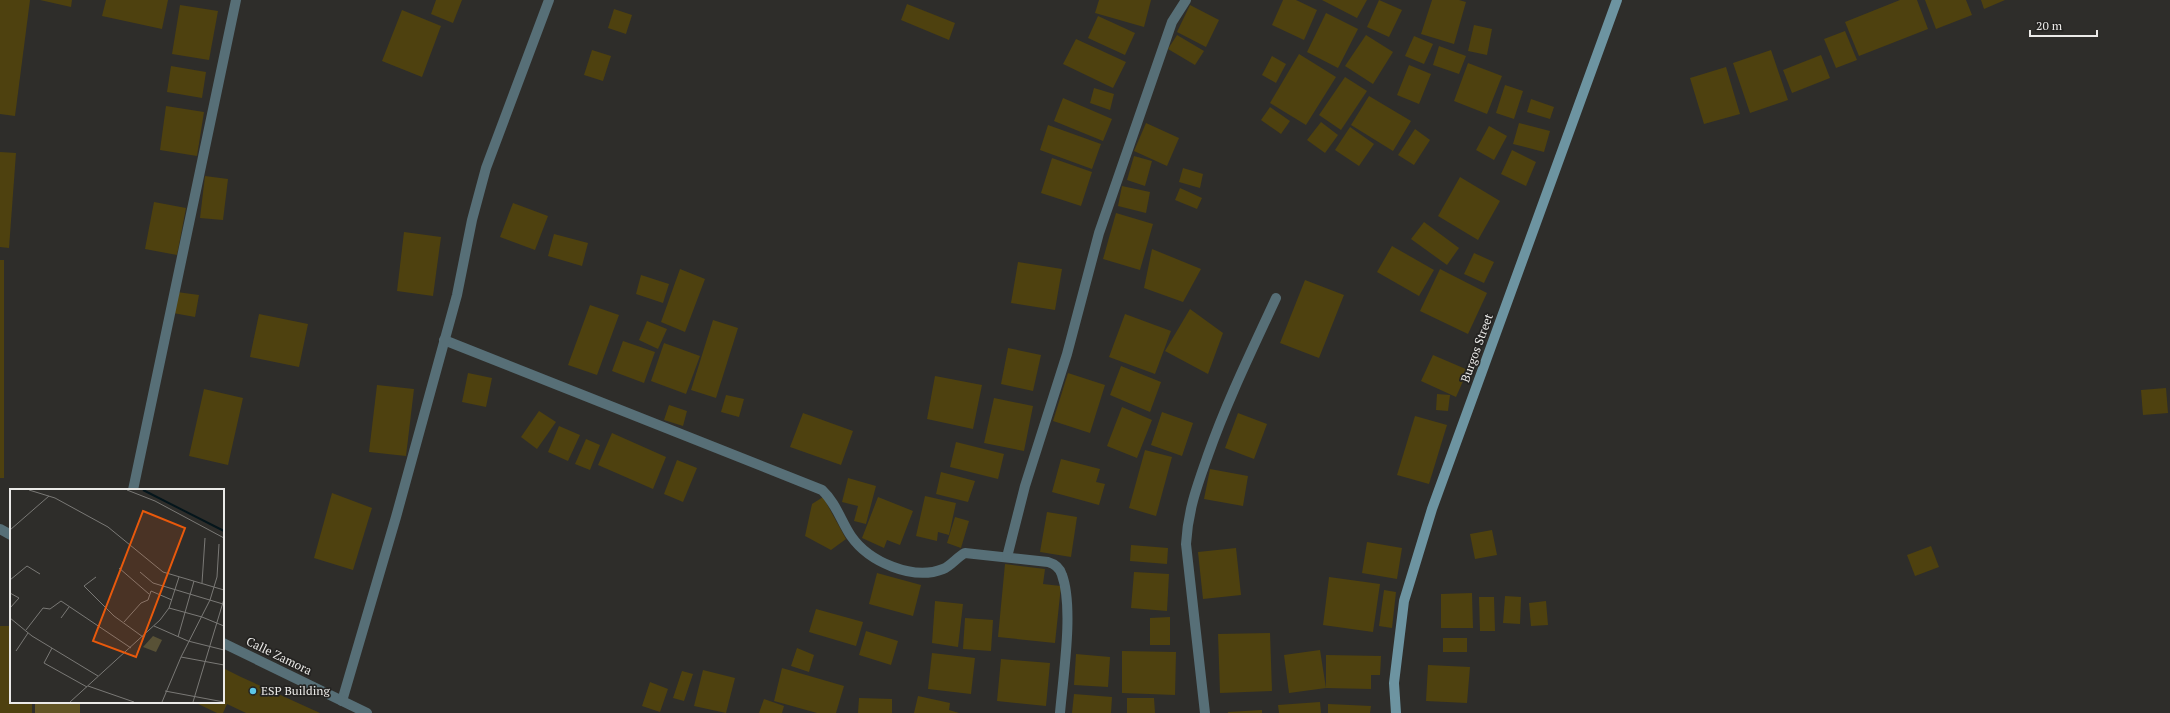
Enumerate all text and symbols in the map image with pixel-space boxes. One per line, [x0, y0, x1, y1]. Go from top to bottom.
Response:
scale bar [2030, 12, 2097, 38]
text: 20 m [2036, 18, 2063, 33]
street label: Burgos Street [1457, 311, 1496, 384]
inset map [10, 489, 224, 703]
street label: Calle Zamora [244, 633, 314, 678]
place label: ESP Building [261, 683, 330, 698]
marker: ESP Building [248, 686, 258, 696]

